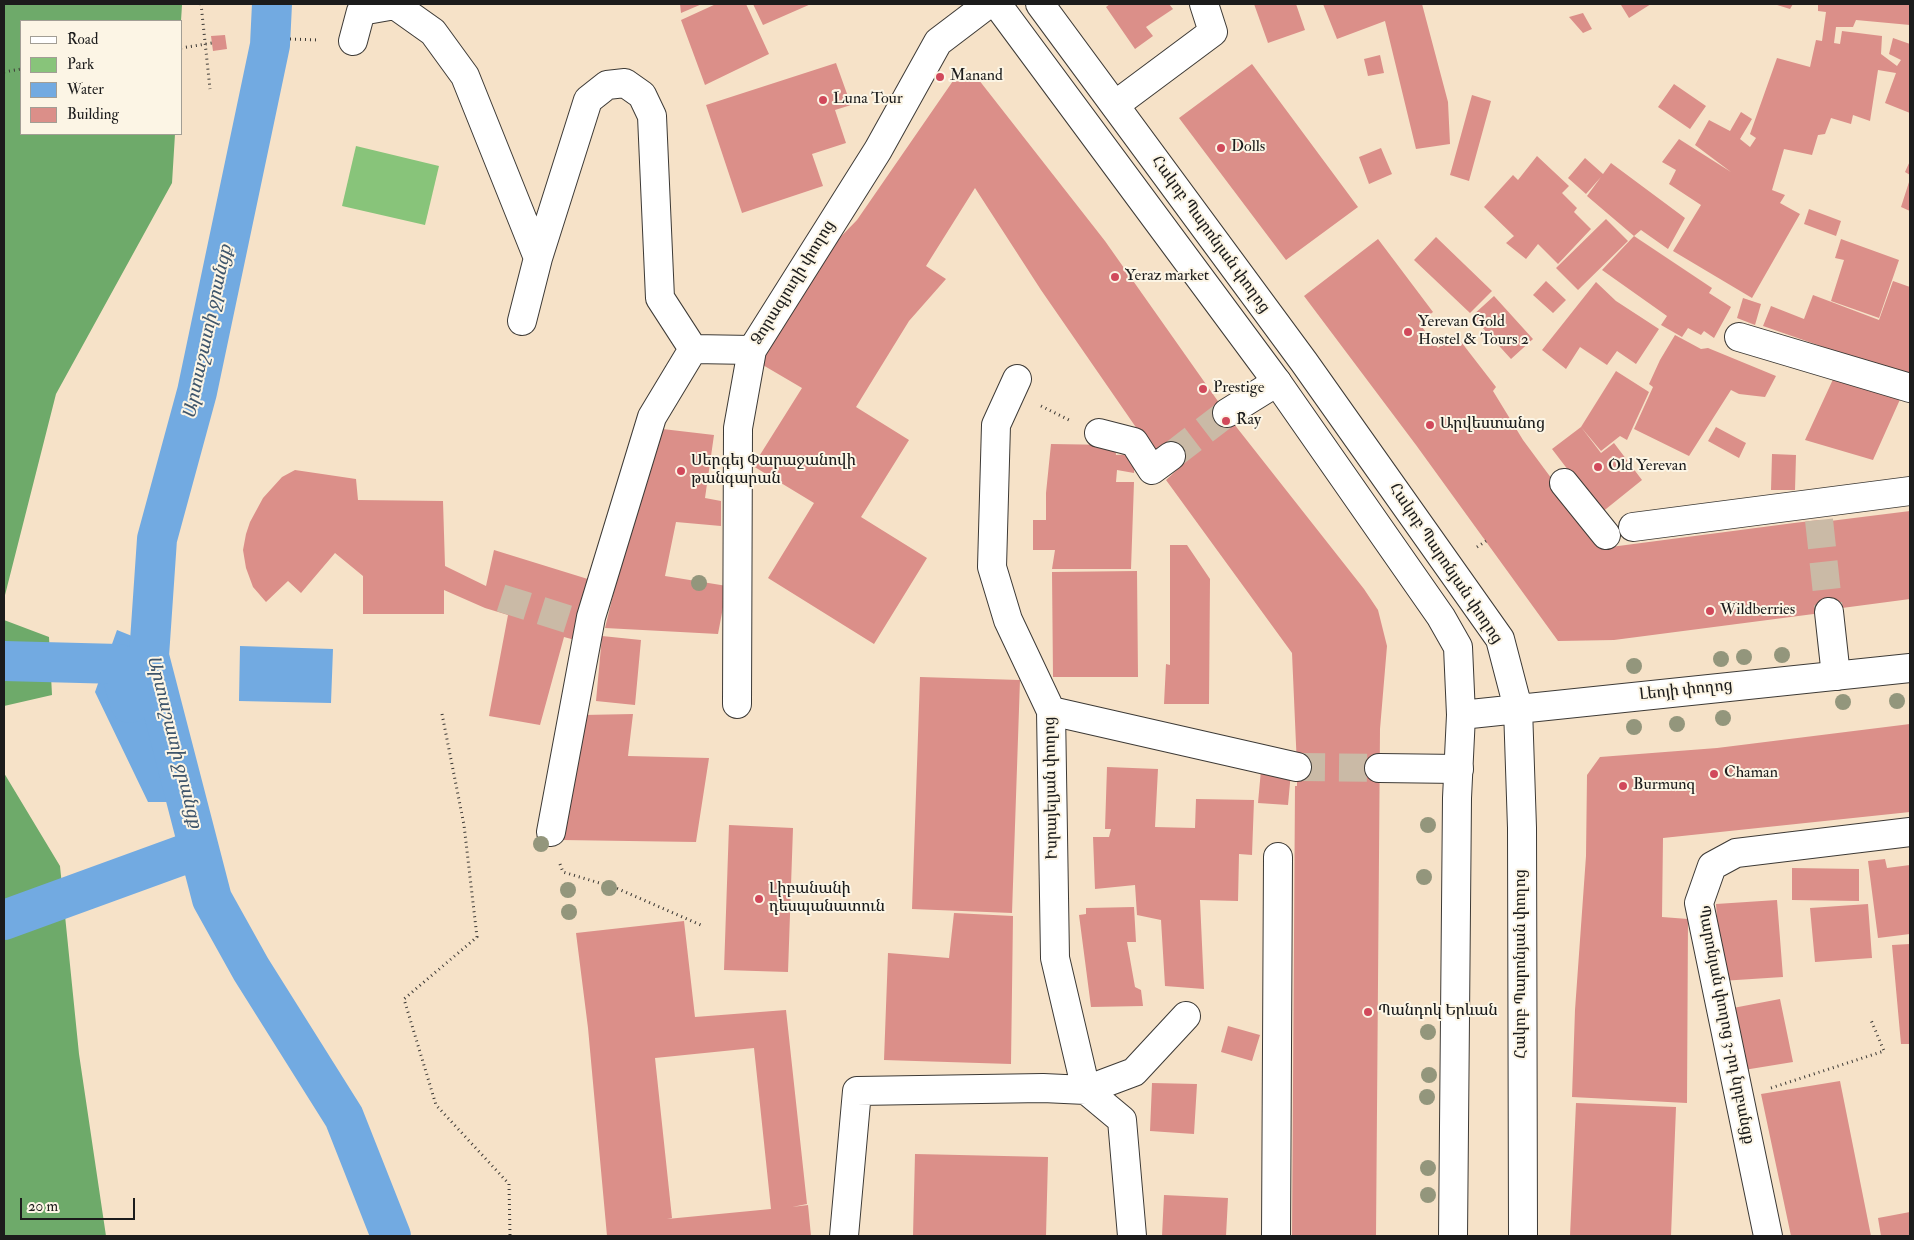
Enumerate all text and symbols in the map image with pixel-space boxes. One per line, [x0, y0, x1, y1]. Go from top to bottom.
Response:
legend [20, 20, 182, 135]
text: Road [67, 30, 98, 49]
text: Park [67, 55, 94, 74]
place label: Manand [950, 67, 1003, 87]
marker: Manand [934, 71, 946, 83]
text: Water [67, 80, 104, 99]
place label: Luna Tour [833, 90, 903, 110]
marker: Luna Tour [817, 94, 829, 106]
text: Building [67, 105, 119, 124]
place label: Dolls [1231, 138, 1265, 158]
marker: Dolls [1215, 142, 1227, 154]
street label: Հակոբ Պարոնյան փողոց [1147, 153, 1273, 317]
street label: Ձորագյուղի փողոց [748, 217, 840, 349]
water label: Արտաշատի ջրանցք [180, 243, 238, 421]
place label: Yeraz market [1125, 267, 1209, 287]
marker: Yeraz market [1109, 271, 1121, 283]
place label: Yerevan Gold Hostel & Tours 2 [1418, 313, 1529, 351]
marker: Yerevan Gold Hostel & Tours 2 [1402, 326, 1414, 338]
place label: Prestige [1213, 379, 1264, 399]
marker: Prestige [1197, 383, 1209, 395]
place label: Ray [1236, 411, 1261, 431]
marker: Ray [1220, 415, 1232, 427]
place label: Արվեստանոց [1440, 415, 1545, 435]
marker: Արվեստանոց [1424, 419, 1436, 431]
place label: Սերգեյ Փարաջանովի թանգարան [691, 452, 856, 490]
place label: Old Yerevan [1608, 457, 1687, 477]
marker: Old Yerevan [1592, 461, 1604, 473]
marker: Սերգեյ Փարաջանովի թանգարան [675, 465, 687, 477]
street label: Հակոբ Պարոնյան փողոց [1384, 480, 1506, 648]
place label: Wildberries [1720, 601, 1795, 621]
marker: Wildberries [1704, 605, 1716, 617]
water label: Արտաշատի ջրանցք [141, 653, 205, 831]
street label: Լեոյի փողոց [1638, 677, 1734, 705]
street label: Իսրայելյան փողոց [1041, 716, 1063, 860]
place label: Chaman [1724, 764, 1778, 784]
marker: Chaman [1708, 768, 1720, 780]
place label: Burmunq [1633, 776, 1695, 796]
marker: Burmunq [1617, 780, 1629, 792]
street label: Հակոբ Պարոնյան փողոց [1512, 869, 1532, 1059]
place label: Լիբանանի դեսպանատուն [769, 880, 885, 918]
marker: Լիբանանի դեսպանատուն [753, 893, 765, 905]
street label: Պարոնյան փողոց 3-րդ նրբանցք [1692, 904, 1758, 1146]
place label: Պանդոկ Երևան [1378, 1002, 1498, 1022]
marker: Պանդոկ Երևան [1362, 1006, 1374, 1018]
scale bar [22, 1188, 138, 1220]
text: 20 m [28, 1197, 58, 1216]

